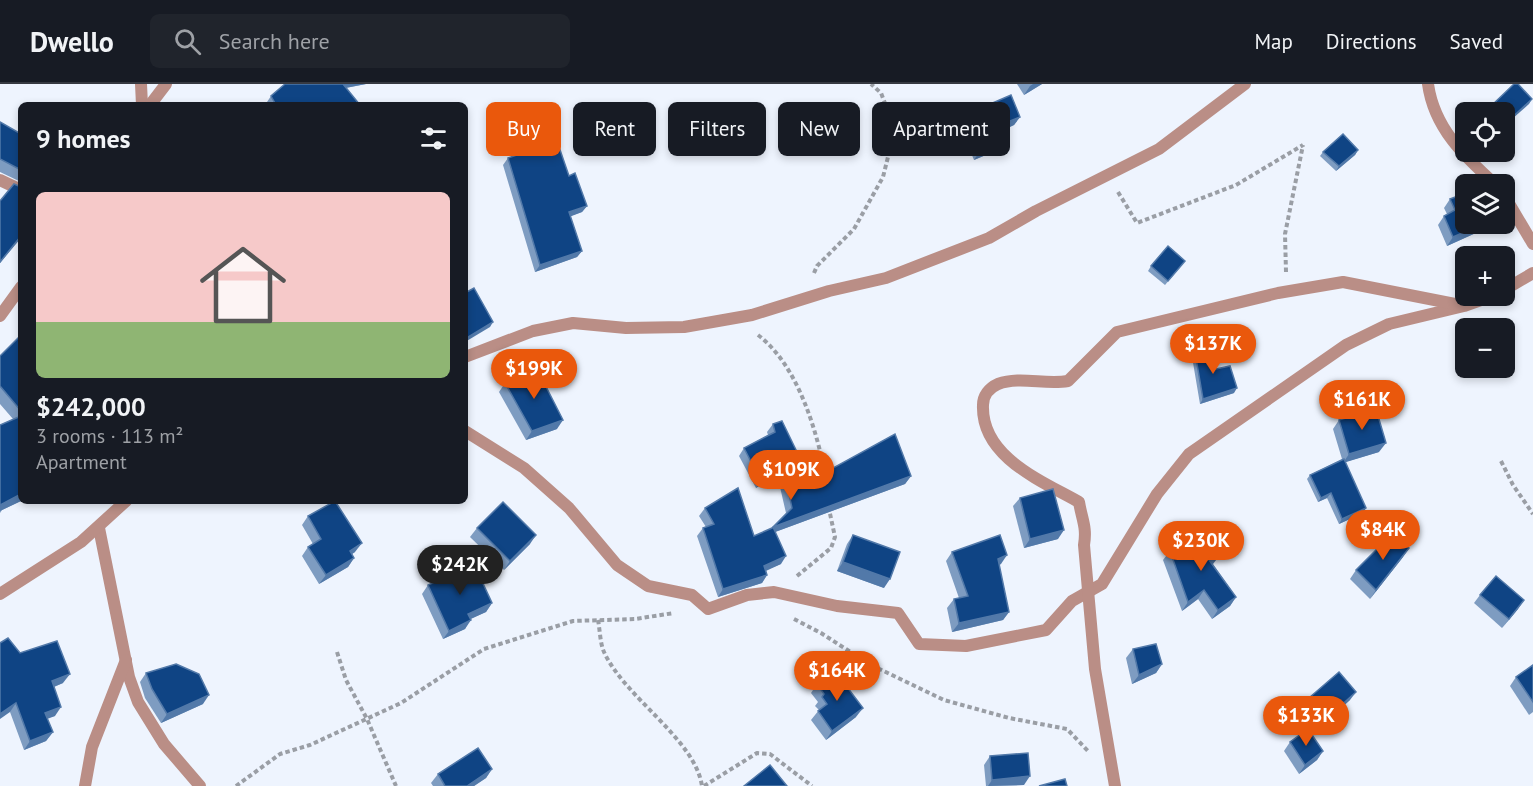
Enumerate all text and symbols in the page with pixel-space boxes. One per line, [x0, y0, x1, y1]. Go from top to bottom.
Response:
search box [150, 14, 570, 68]
text: Dwello [30, 23, 114, 60]
icon: search [171, 25, 204, 58]
text: Search here [219, 27, 330, 55]
text: Map [1254, 28, 1293, 55]
text: Directions [1326, 28, 1417, 55]
text: Saved [1450, 28, 1503, 55]
chip: Buy [486, 102, 561, 156]
chip: Rent [573, 102, 656, 156]
chip: Filters [668, 102, 766, 156]
chip: New [778, 102, 860, 156]
chip: Apartment [872, 102, 1010, 156]
map controls [1455, 102, 1515, 378]
button: locate [1455, 102, 1515, 162]
text: 9 homes [36, 122, 131, 155]
icon: filters [417, 122, 450, 155]
button: layers [1455, 174, 1515, 234]
icon: home [189, 231, 297, 339]
button: + [1455, 246, 1515, 306]
button: − [1455, 318, 1515, 378]
pin: $137K [1171, 324, 1255, 375]
text: $137K [1184, 330, 1242, 356]
pin: $199K [492, 349, 576, 400]
text: $199K [505, 355, 563, 381]
pin: $161K [1320, 380, 1404, 431]
text: $161K [1333, 386, 1391, 412]
text: $242,000 [36, 390, 146, 423]
text: 3 rooms · 113 m² [36, 423, 183, 449]
text: Apartment [36, 449, 127, 475]
pin: $109K [749, 450, 833, 501]
text: $109K [762, 456, 820, 482]
pin: $84K [1347, 510, 1419, 561]
text: $84K [1360, 516, 1406, 542]
pin: $230K [1159, 521, 1243, 572]
text: $230K [1172, 527, 1230, 553]
pin: $242K [418, 545, 502, 596]
text: $242K [431, 551, 489, 577]
pin: $164K [795, 651, 879, 702]
text: $164K [808, 657, 866, 683]
pin: $133K [1264, 696, 1348, 747]
text: $133K [1277, 702, 1335, 728]

